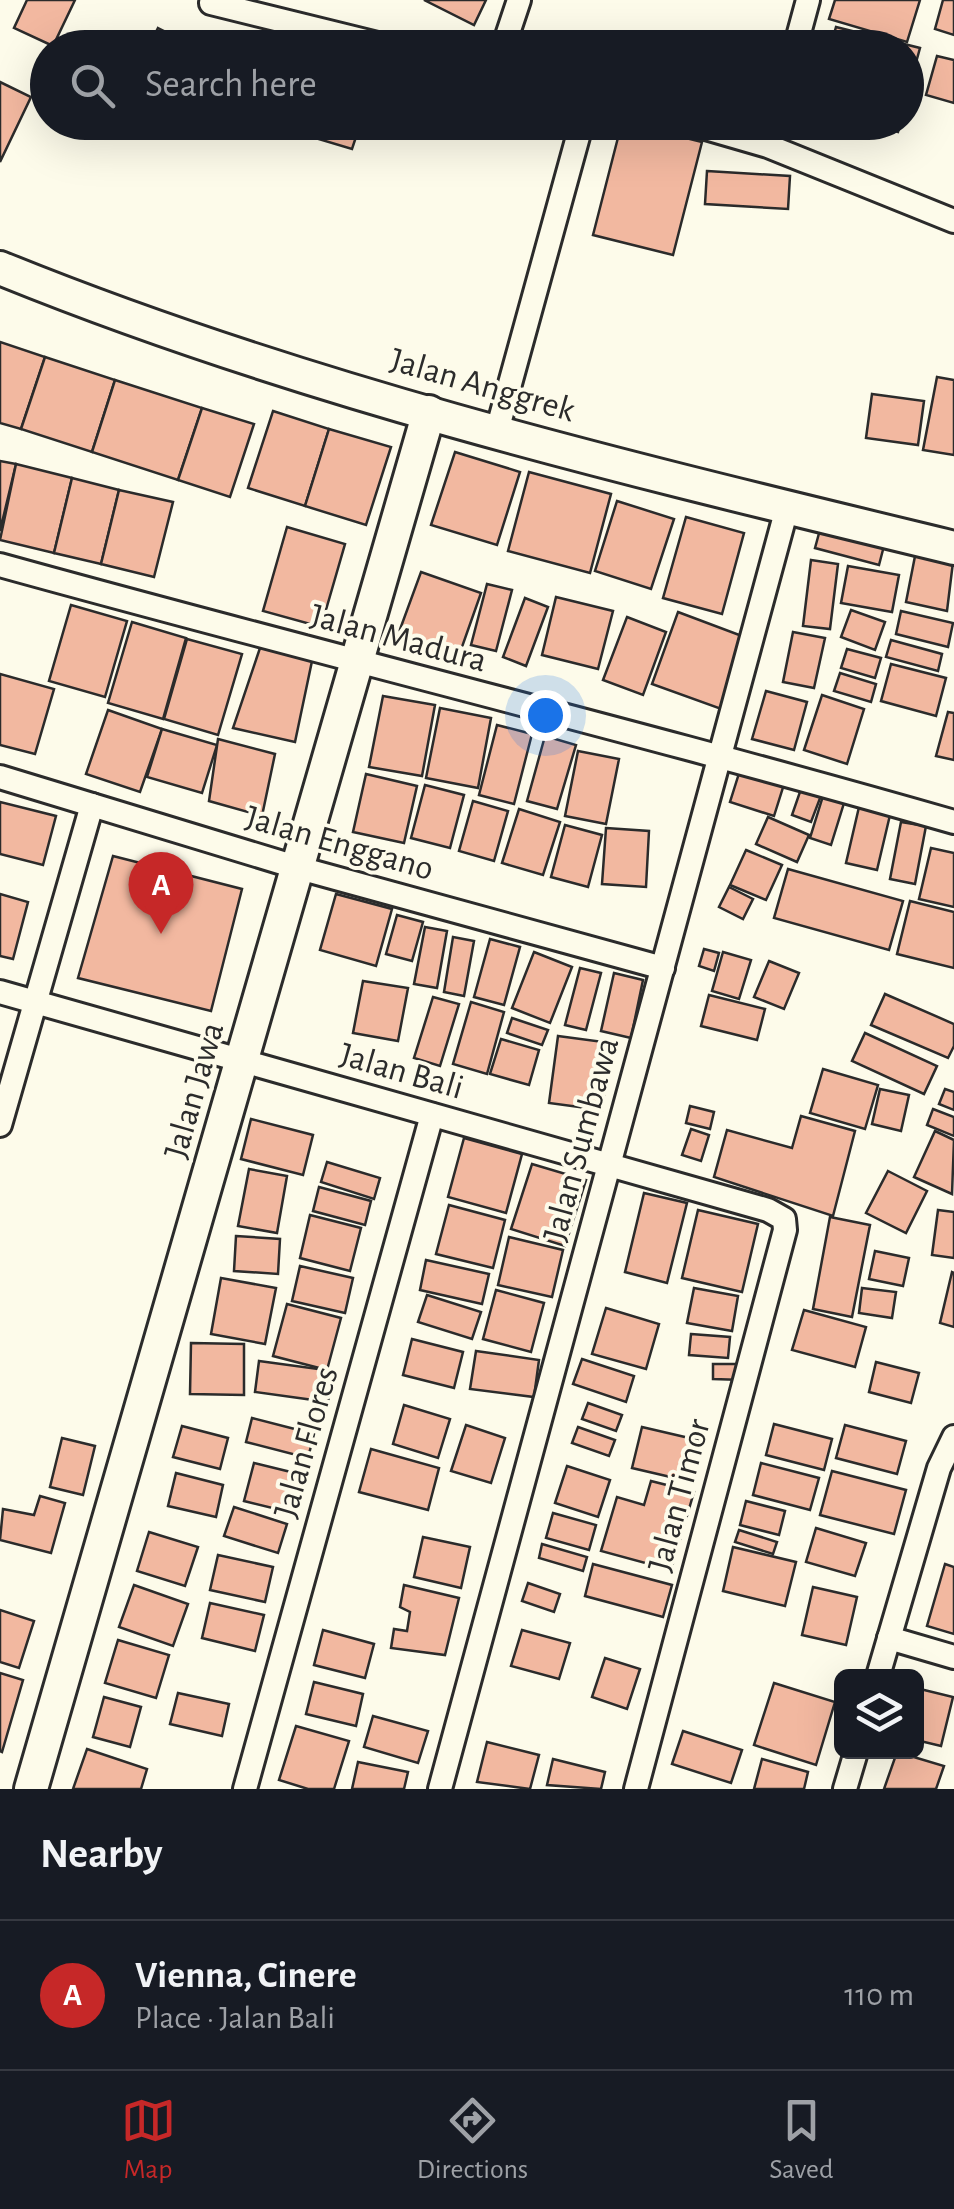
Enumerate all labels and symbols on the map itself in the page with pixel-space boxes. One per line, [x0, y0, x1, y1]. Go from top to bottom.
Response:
street label: Jalan Anggrek [386, 342, 579, 428]
street label: Jalan Madura [307, 598, 490, 679]
your location [520, 690, 571, 741]
street label: Jalan Enggano [242, 800, 438, 887]
pin: A [128, 852, 194, 934]
street label: Jalan Jawa [158, 1018, 231, 1162]
street label: Jalan Sumbawa [537, 1034, 625, 1245]
street label: Jalan Bali [336, 1037, 467, 1106]
street label: Jalan Flores [268, 1363, 345, 1522]
street label: Jalan Timor [642, 1415, 717, 1575]

